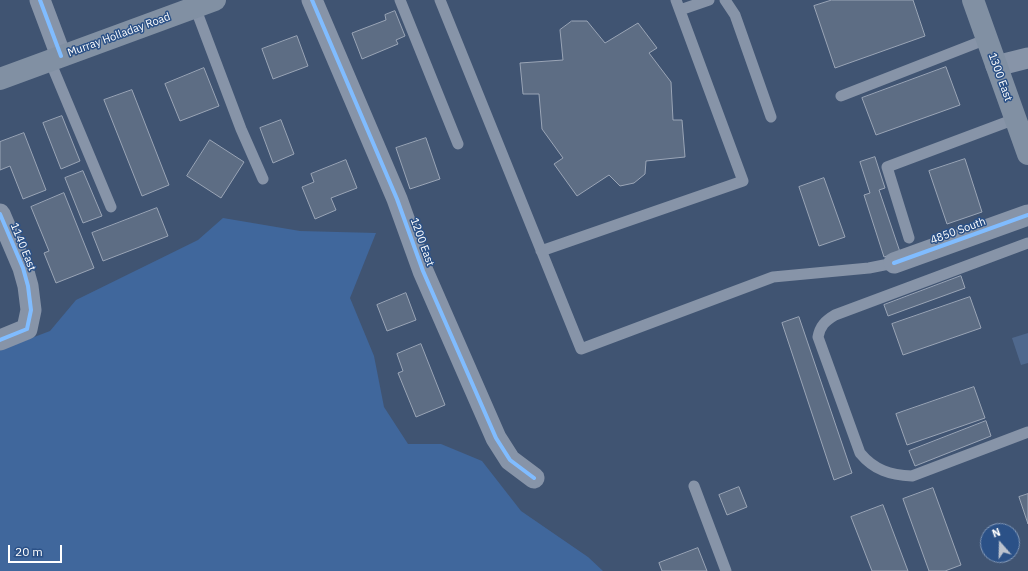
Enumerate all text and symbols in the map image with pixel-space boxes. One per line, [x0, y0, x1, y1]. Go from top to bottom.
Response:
street label: Murray Holladay Road [66, 10, 172, 60]
street label: 1300 East [985, 51, 1015, 103]
street label: 4850 South [929, 215, 987, 247]
street label: 1200 East [407, 216, 437, 268]
street label: 1140 East [7, 221, 39, 273]
north arrow [980, 523, 1020, 563]
text: N [990, 525, 1002, 541]
scale bar [10, 537, 64, 563]
text: 20 m [15, 544, 43, 559]

